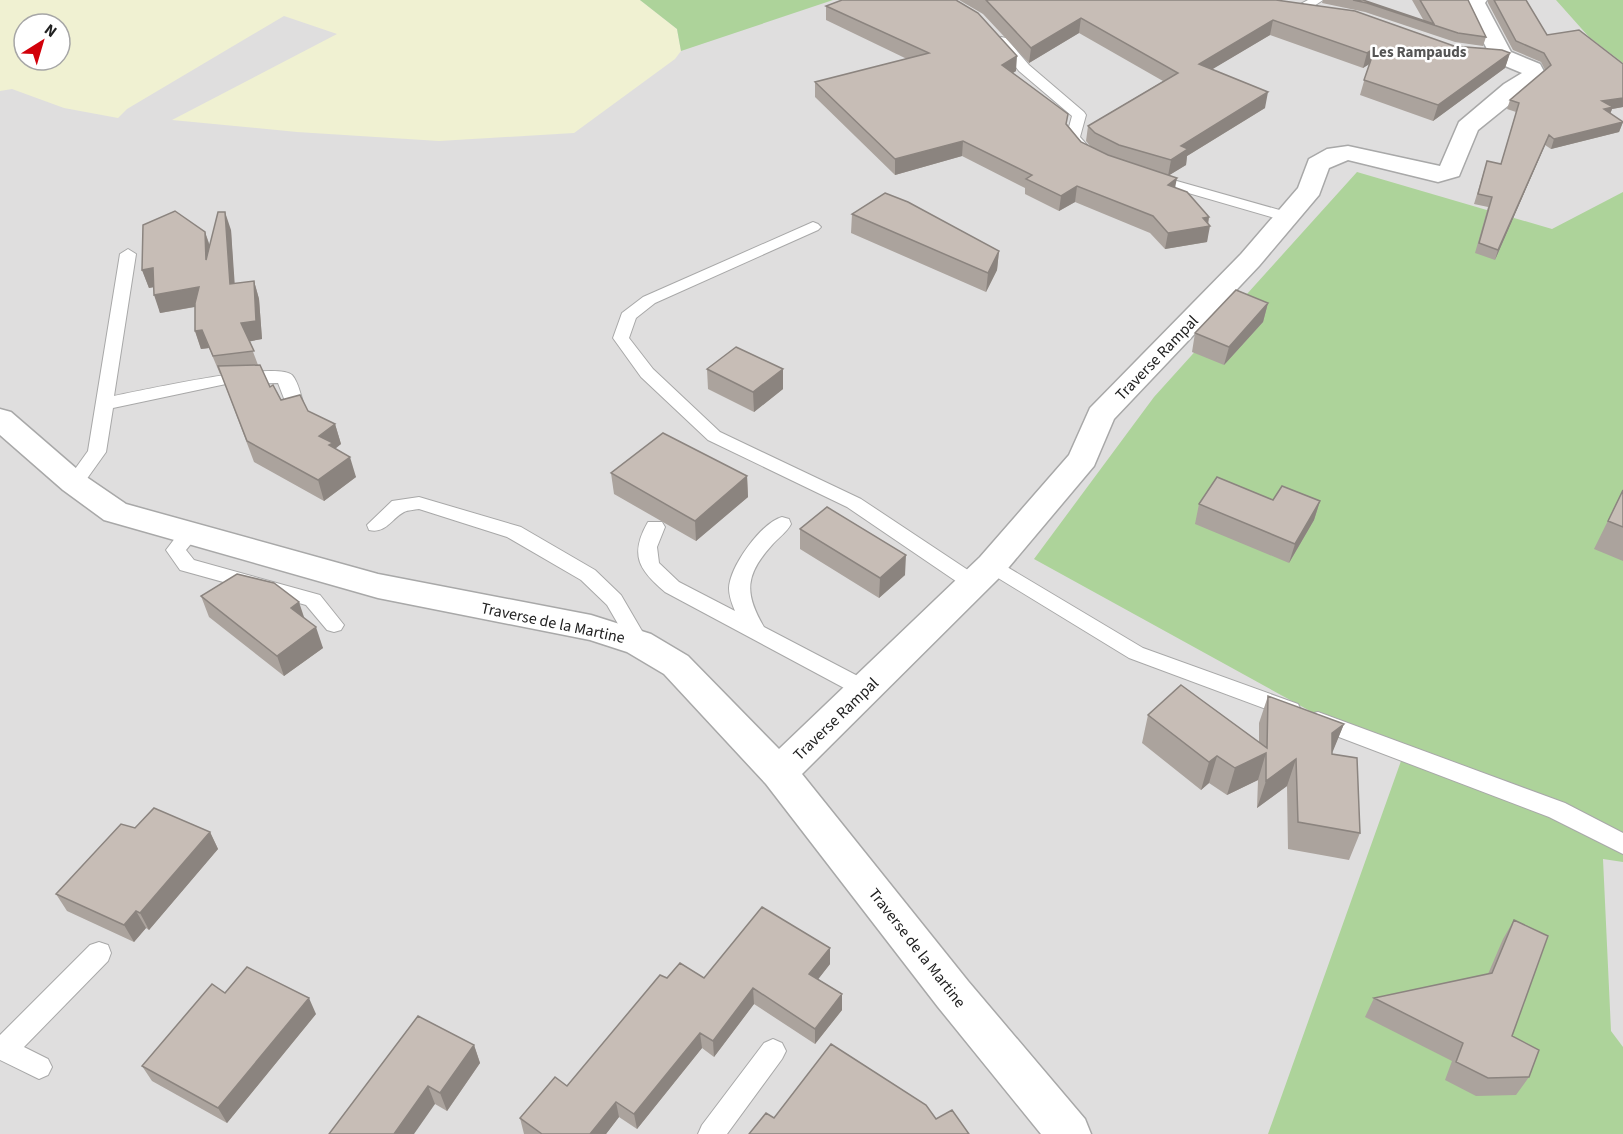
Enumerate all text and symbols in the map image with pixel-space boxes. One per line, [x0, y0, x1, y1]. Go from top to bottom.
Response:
north arrow [12, 12, 72, 72]
text: N [40, 19, 61, 43]
district label: Les Rampauds [1372, 42, 1467, 63]
street label: Traverse Rampal [1111, 310, 1203, 406]
street label: Traverse de la Martine [479, 597, 627, 649]
street label: Traverse Rampal [788, 673, 884, 765]
street label: Traverse de la Martine [863, 884, 971, 1012]

